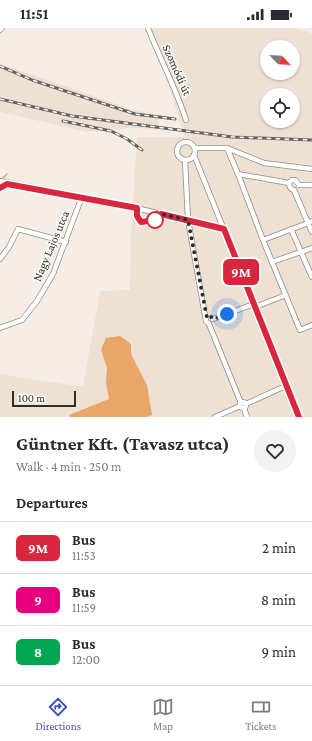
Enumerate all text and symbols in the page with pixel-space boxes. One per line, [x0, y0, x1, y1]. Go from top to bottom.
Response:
text: 11:51 [20, 6, 48, 22]
north arrow [260, 40, 300, 80]
map controls [260, 40, 300, 128]
street label: Szomódi út [160, 42, 195, 99]
button: locate [260, 88, 300, 128]
street label: Nagy Lajos utca [30, 208, 72, 283]
unlabelled marker [146, 211, 164, 229]
line badge: 9M [223, 259, 259, 285]
text: 9M [231, 264, 251, 280]
your location [217, 304, 237, 324]
scale bar [12, 389, 76, 408]
text: 100 m [18, 392, 45, 404]
button: heart [254, 430, 296, 472]
text: Güntner Kft. (Tavasz utca) [16, 433, 230, 454]
text: Walk · 4 min · 250 m [16, 459, 121, 474]
text: Departures [16, 495, 88, 511]
text: Bus [72, 532, 95, 548]
text: 9M [28, 540, 48, 556]
text: 2 min [262, 540, 296, 556]
text: 11:53 [72, 548, 96, 563]
text: Bus [72, 584, 95, 600]
text: 9 [34, 592, 42, 608]
text: 8 min [261, 592, 296, 608]
text: 11:59 [72, 600, 96, 615]
text: Bus [72, 636, 95, 652]
text: 8 [34, 644, 42, 660]
text: 9 min [262, 644, 296, 660]
text: 12:00 [72, 652, 100, 667]
tab: Directions [36, 696, 81, 732]
tab: Map [152, 696, 174, 732]
tab: Tickets [245, 696, 276, 732]

